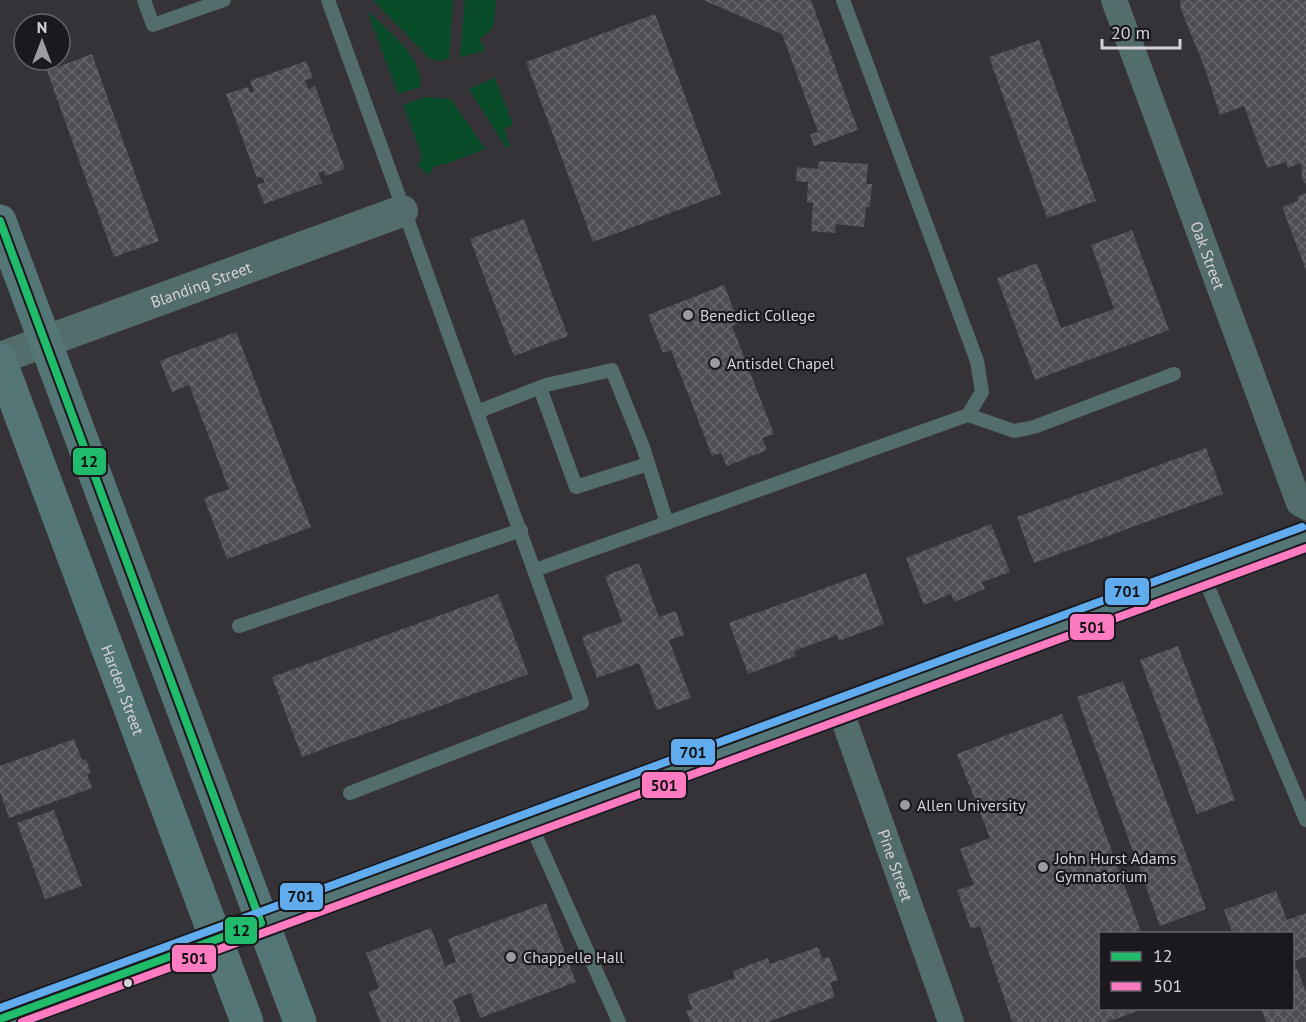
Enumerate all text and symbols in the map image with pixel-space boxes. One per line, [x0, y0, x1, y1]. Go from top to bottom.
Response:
north arrow [12, 12, 72, 72]
scale bar [1102, 12, 1180, 50]
text: N [37, 17, 47, 37]
text: 20 m [1111, 21, 1150, 44]
street label: Oak Street [1186, 218, 1230, 293]
street label: Blanding Street [148, 257, 255, 312]
place label: Benedict College [700, 305, 815, 325]
marker: Benedict College [681, 308, 695, 322]
place label: Antisdel Chapel [727, 353, 835, 373]
marker: Antisdel Chapel [708, 356, 722, 370]
line badge: 12 [72, 447, 107, 476]
text: 12 [80, 451, 98, 471]
line badge: 701 [1104, 577, 1150, 606]
text: 701 [1113, 581, 1141, 601]
line badge: 501 [1069, 613, 1115, 641]
text: 501 [1078, 617, 1106, 637]
street label: Harden Street [97, 642, 149, 738]
line badge: 701 [670, 738, 716, 766]
text: 701 [679, 742, 707, 762]
line badge: 501 [641, 771, 687, 799]
text: 501 [650, 775, 678, 795]
place label: Allen University [917, 795, 1026, 815]
marker: Allen University [898, 798, 912, 812]
street label: Pine Street [873, 827, 918, 905]
place label: John Hurst Adams Gymnatorium [1054, 848, 1177, 886]
marker: John Hurst Adams Gymnatorium [1036, 860, 1050, 874]
line badge: 701 [279, 882, 324, 911]
text: 701 [287, 886, 315, 906]
line badge: 12 [224, 916, 258, 945]
text: 12 [232, 920, 250, 940]
legend [1099, 932, 1294, 1010]
line badge: 501 [171, 944, 217, 973]
text: 12 [1153, 944, 1173, 967]
place label: Chappelle Hall [523, 947, 624, 967]
text: 501 [180, 948, 208, 968]
marker: Chappelle Hall [504, 950, 518, 964]
text: 501 [1153, 974, 1182, 997]
unlabelled marker [122, 977, 134, 989]

